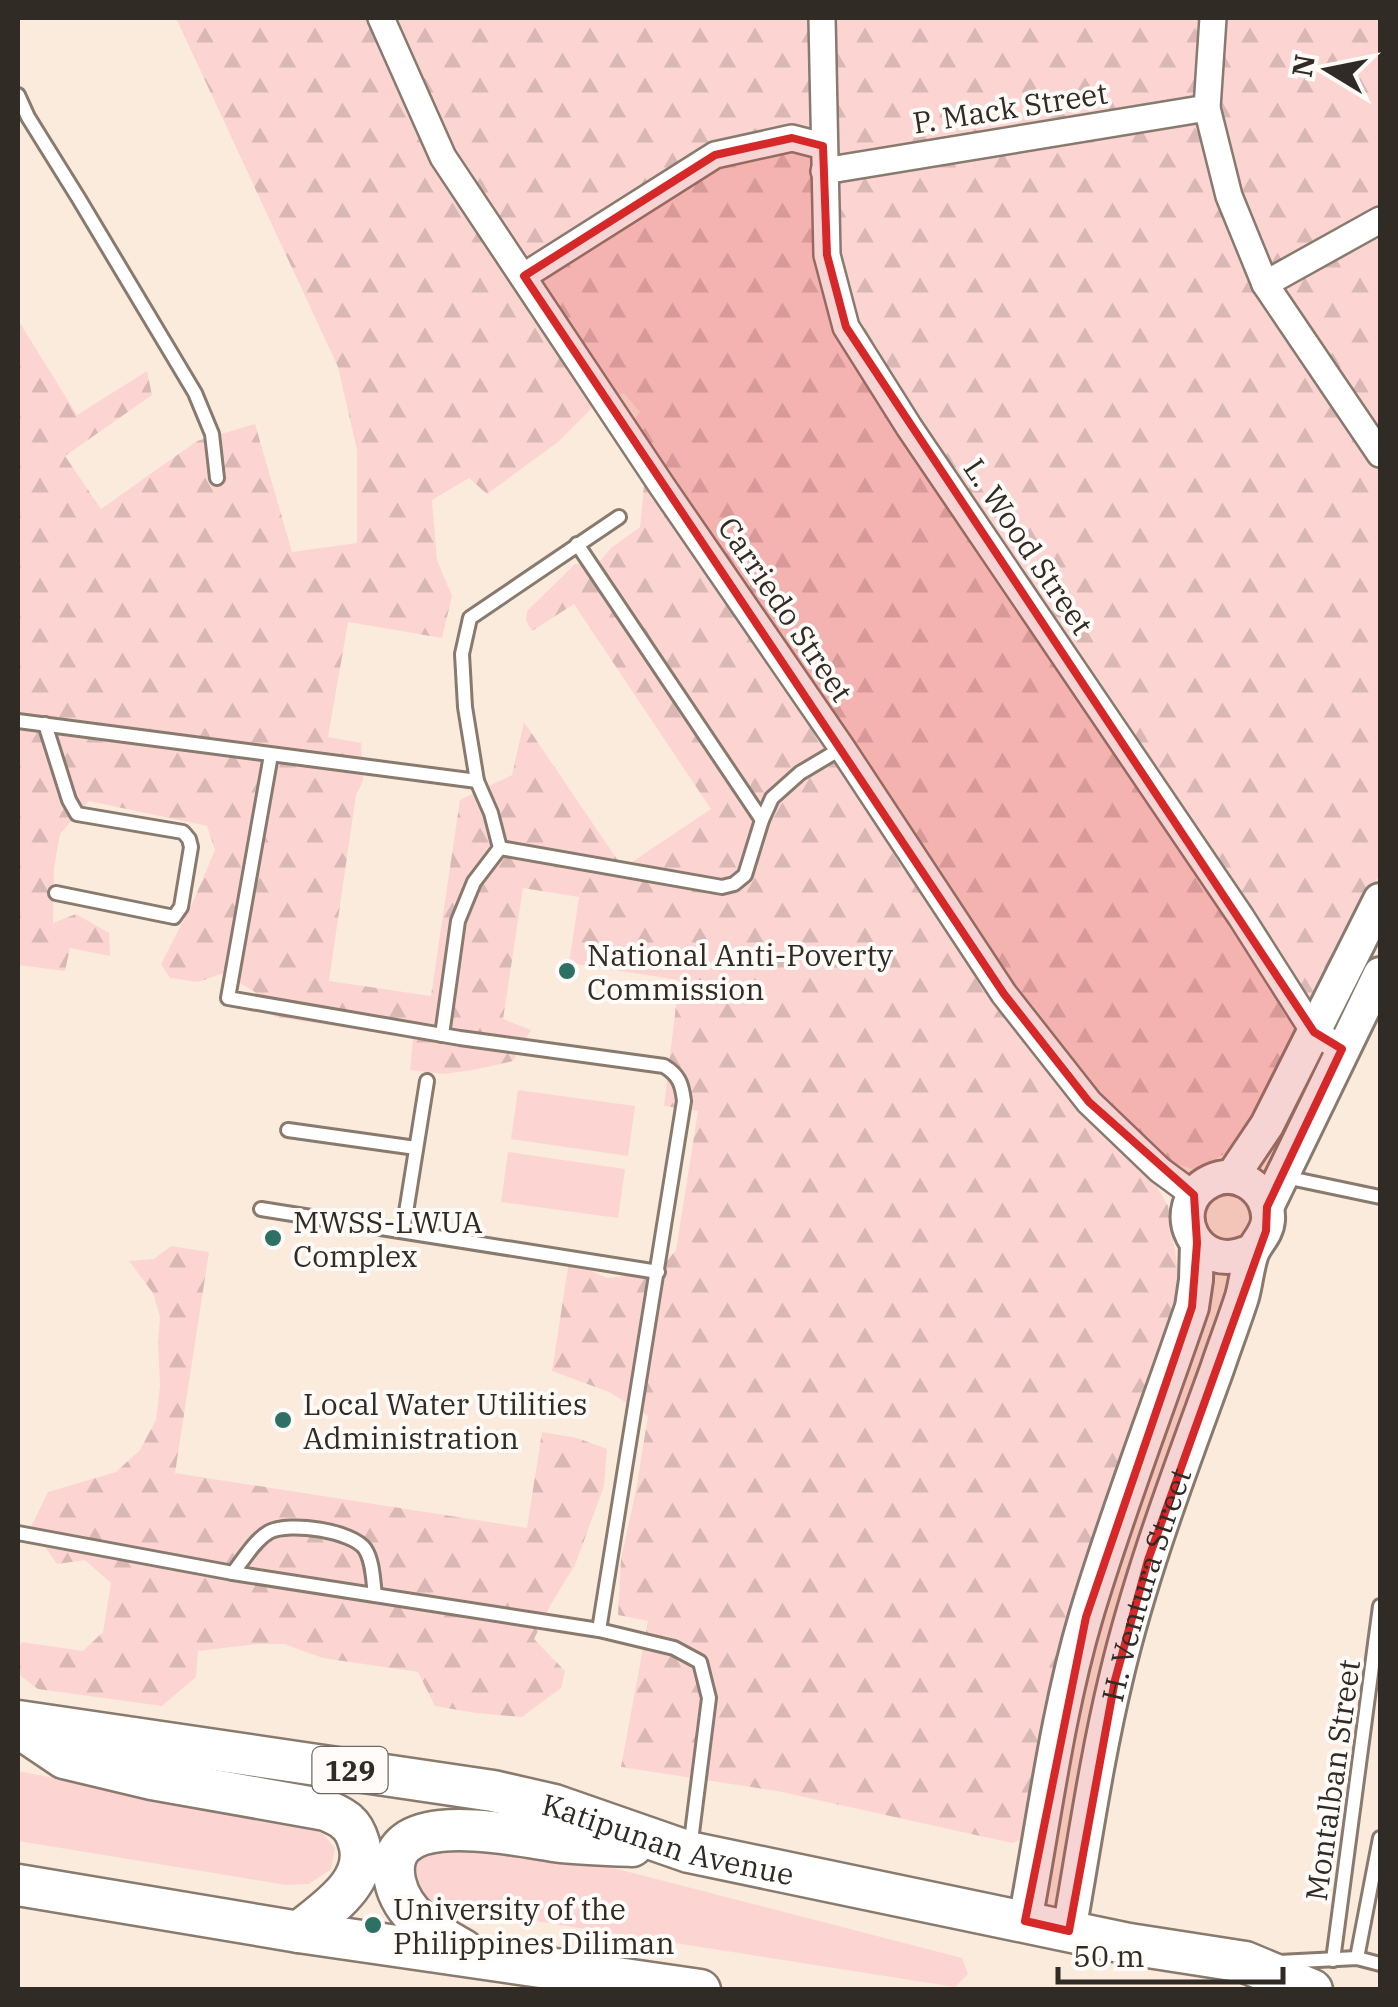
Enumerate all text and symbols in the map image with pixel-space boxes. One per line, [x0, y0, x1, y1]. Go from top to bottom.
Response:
north arrow [1278, 20, 1378, 120]
text: N [1283, 51, 1323, 80]
street label: P. Mack Street [910, 72, 1110, 142]
street label: L. Wood Street [956, 450, 1102, 642]
street label: Carriedo Street [710, 509, 862, 709]
place label: National Anti-Poverty Commission [587, 935, 893, 1008]
marker: National Anti-Poverty Commission [556, 960, 578, 982]
place label: MWSS-LWUA Complex [293, 1202, 483, 1275]
marker: MWSS-LWUA Complex [262, 1227, 284, 1249]
place label: Local Water Utilities Administration [303, 1384, 587, 1457]
marker: Local Water Utilities Administration [272, 1409, 294, 1431]
street label: H. Ventura Street [1092, 1463, 1199, 1705]
street label: Montalban Street [1296, 1657, 1368, 1903]
road number: 129 [312, 1747, 388, 1793]
street label: Katipunan Avenue [539, 1783, 798, 1893]
place label: University of the Philippines Diliman [393, 1889, 675, 1962]
marker: University of the Philippines Diliman [362, 1914, 384, 1936]
scale bar [1058, 1922, 1283, 1984]
text: 50 m [1073, 1936, 1145, 1975]

